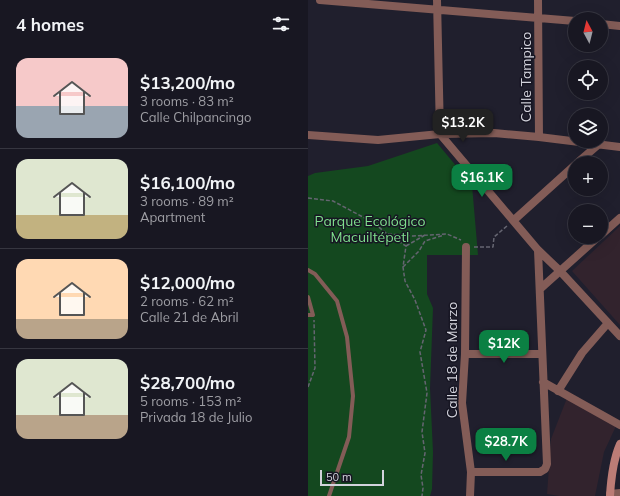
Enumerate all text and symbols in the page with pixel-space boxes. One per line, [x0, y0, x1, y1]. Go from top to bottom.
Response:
north arrow [568, 12, 608, 52]
map controls [568, 12, 608, 244]
icon: filters [270, 13, 292, 35]
text: 4 homes [16, 14, 84, 35]
street label: Calle Tampico [517, 32, 535, 122]
button: locate [568, 60, 608, 100]
text: $13,200/mo [140, 72, 235, 93]
icon: home [48, 74, 96, 122]
text: 3 rooms · 83 m² [140, 93, 234, 109]
button: layers [568, 108, 608, 148]
text: Calle Chilpancingo [140, 109, 251, 125]
pin: $13.2K [430, 109, 496, 143]
text: $13.2K [441, 114, 485, 130]
button: + [568, 156, 608, 196]
pin: $16.1K [449, 164, 515, 198]
text: $16.1K [460, 169, 504, 185]
text: $16,100/mo [140, 172, 235, 193]
icon: home [48, 175, 96, 223]
text: 3 rooms · 89 m² [140, 193, 234, 209]
button: − [568, 204, 608, 244]
text: Apartment [140, 209, 205, 225]
park label: Parque Ecológico Macuiltépetl [315, 212, 425, 246]
text: $12,000/mo [140, 272, 235, 293]
icon: home [48, 275, 96, 323]
text: 2 rooms · 62 m² [140, 293, 234, 309]
street label: Calle 18 de Marzo [443, 302, 461, 418]
text: Calle 21 de Abril [140, 309, 239, 325]
pin: $12K [480, 330, 528, 364]
text: $12K [488, 335, 520, 351]
text: $28,700/mo [140, 372, 235, 393]
icon: home [48, 375, 96, 423]
text: 5 rooms · 153 m² [140, 393, 241, 409]
text: Privada 18 de Julio [140, 409, 252, 425]
pin: $28.7K [473, 428, 539, 462]
text: $28.7K [484, 433, 528, 449]
scale bar [320, 468, 384, 487]
text: 50 m [326, 470, 352, 484]

